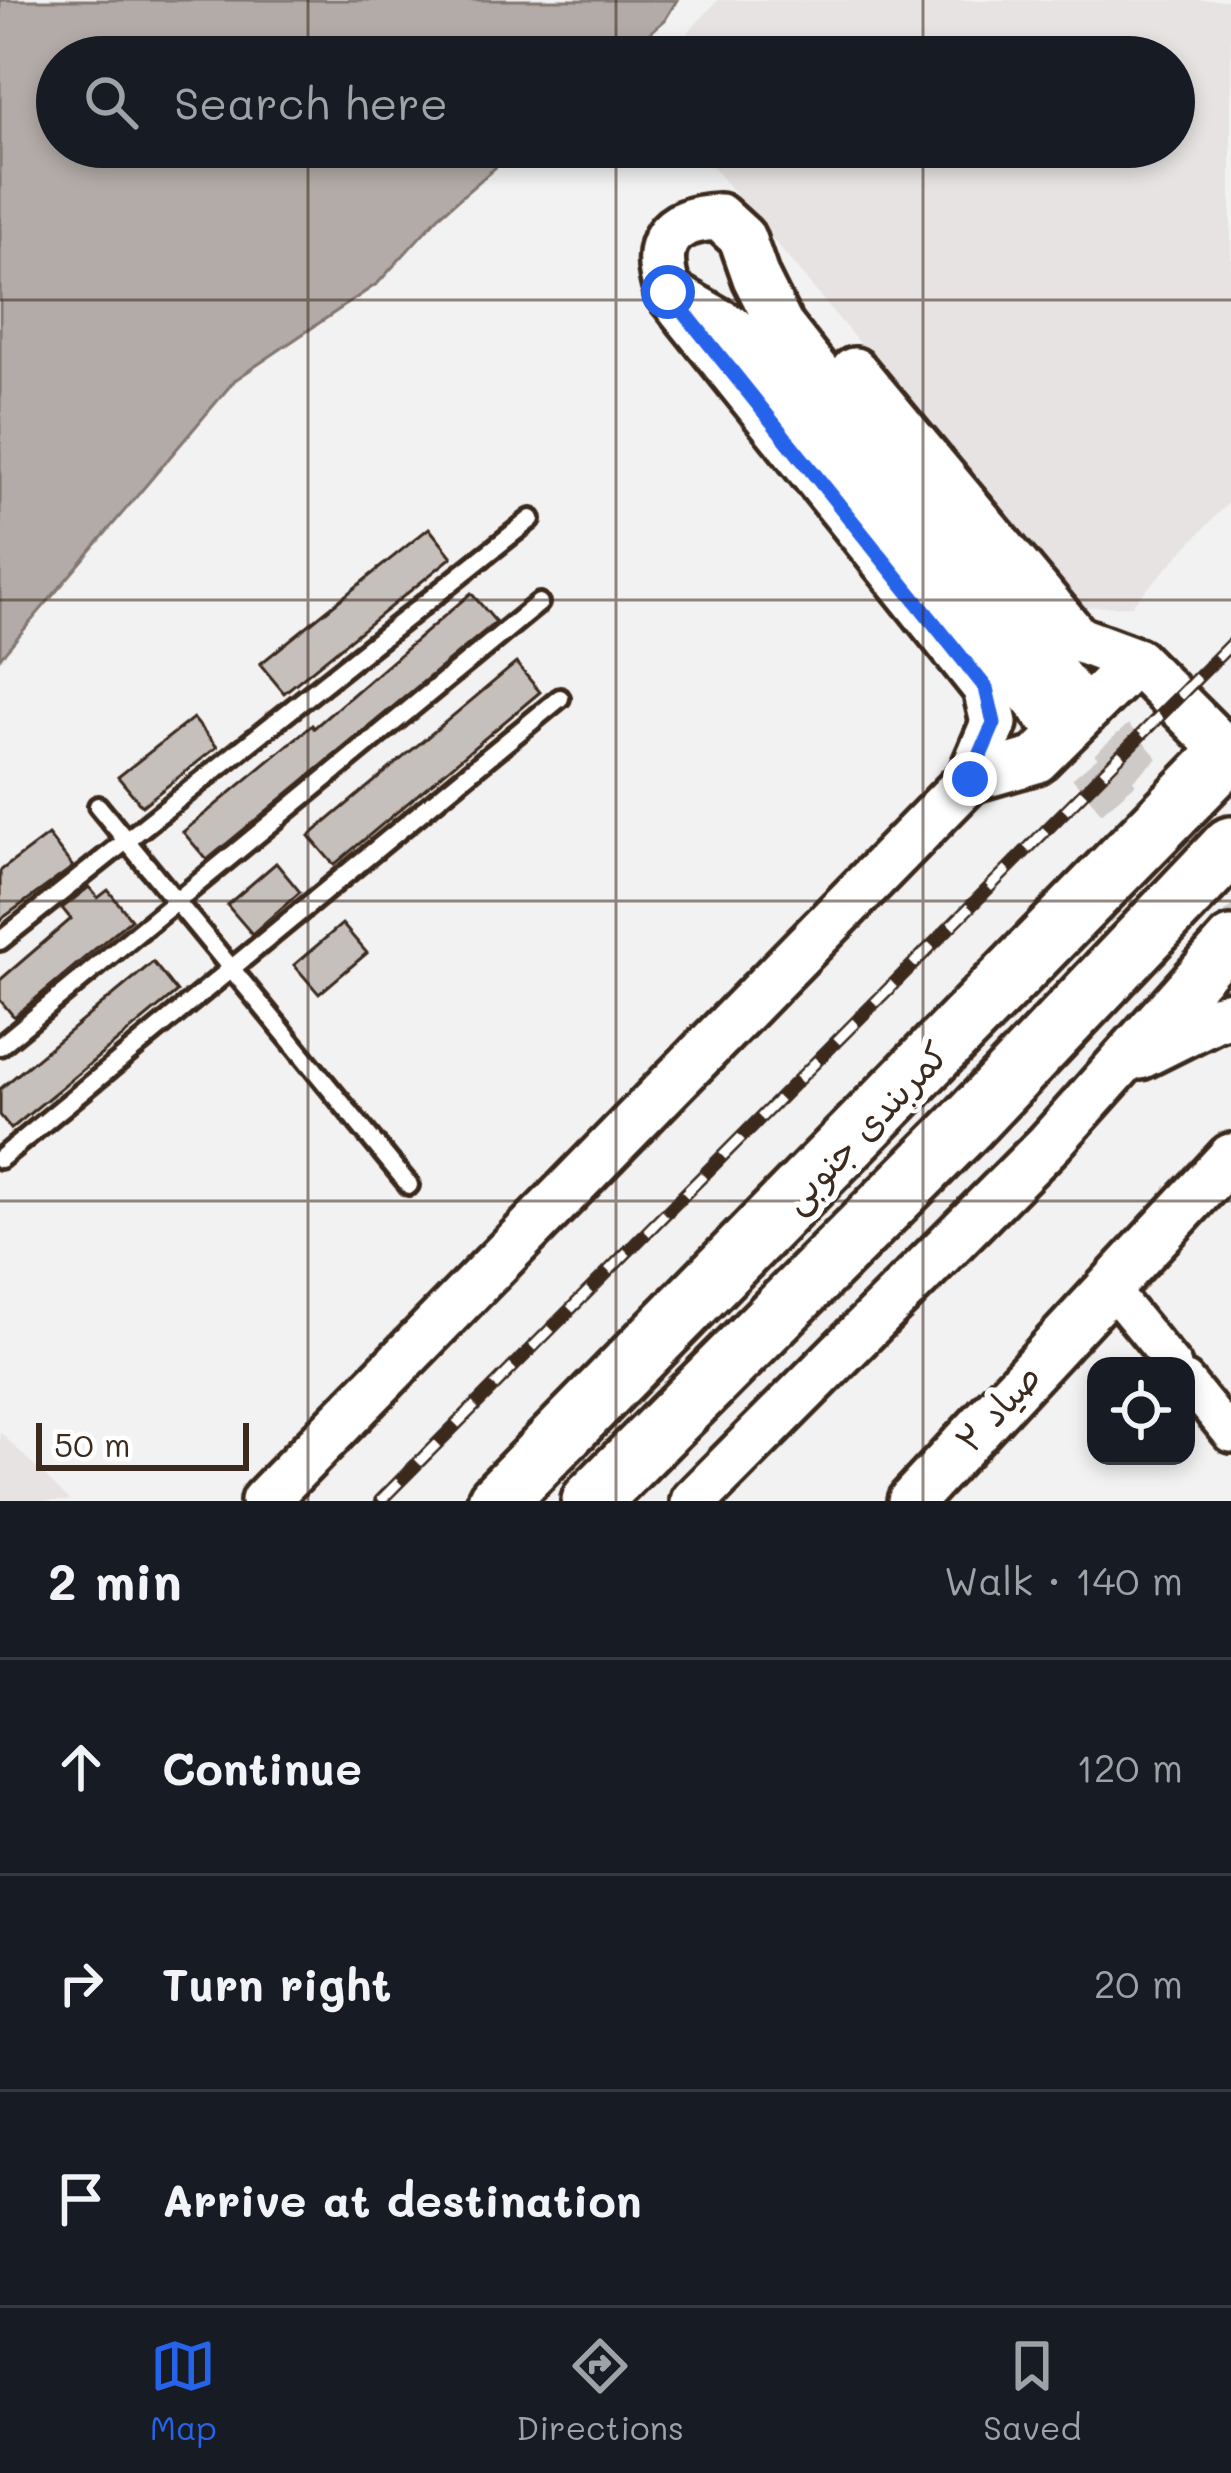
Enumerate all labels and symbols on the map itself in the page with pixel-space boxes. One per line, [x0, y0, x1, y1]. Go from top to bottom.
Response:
route start [641, 265, 695, 319]
route end [943, 752, 997, 806]
street label: کمربندی جنوبی [771, 1030, 959, 1223]
street label: صیاد ۲ [944, 1353, 1050, 1461]
scale bar [36, 1417, 249, 1470]

